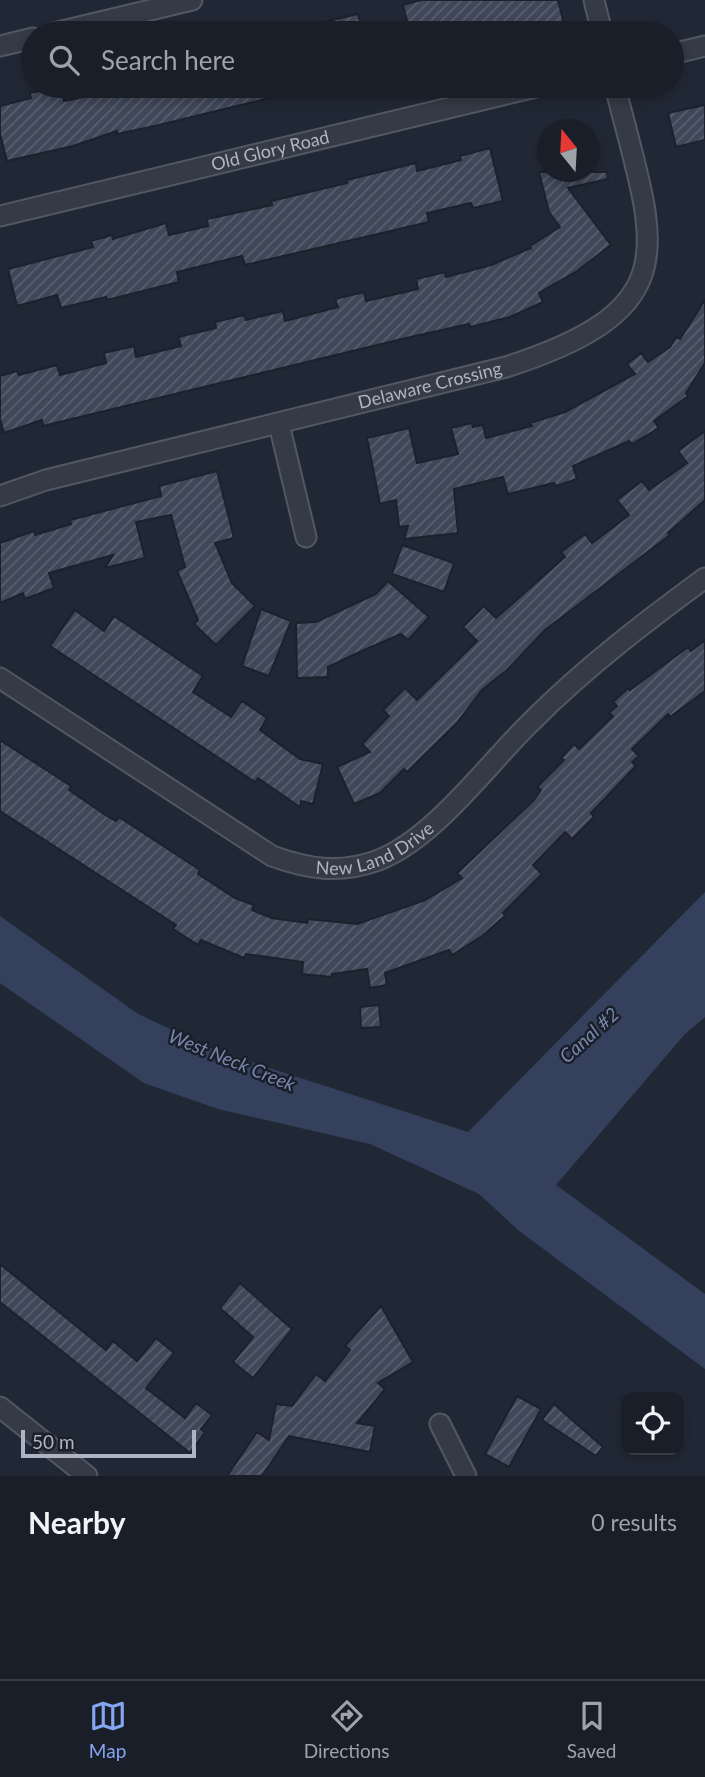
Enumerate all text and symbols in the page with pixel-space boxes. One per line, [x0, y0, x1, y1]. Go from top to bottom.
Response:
search box [21, 21, 684, 98]
icon: search [45, 41, 83, 79]
text: Search here [101, 44, 235, 76]
north arrow [537, 119, 600, 182]
street label: Old Glory Road [209, 125, 331, 175]
street label: Delaware Crossing [356, 356, 504, 413]
street label: New Land Drive [315, 817, 438, 879]
water label: Canal #2 [554, 1002, 623, 1067]
water label: West Neck Creek [166, 1024, 300, 1096]
map controls [621, 1392, 684, 1455]
button: locate [621, 1392, 684, 1455]
scale bar [21, 1427, 196, 1459]
text: 50 m [32, 1430, 75, 1453]
text: Nearby [28, 1504, 126, 1540]
text: 0 results [591, 1508, 677, 1536]
tab: Map [89, 1697, 127, 1762]
tab: Directions [304, 1697, 390, 1762]
tab: Saved [567, 1697, 616, 1762]

